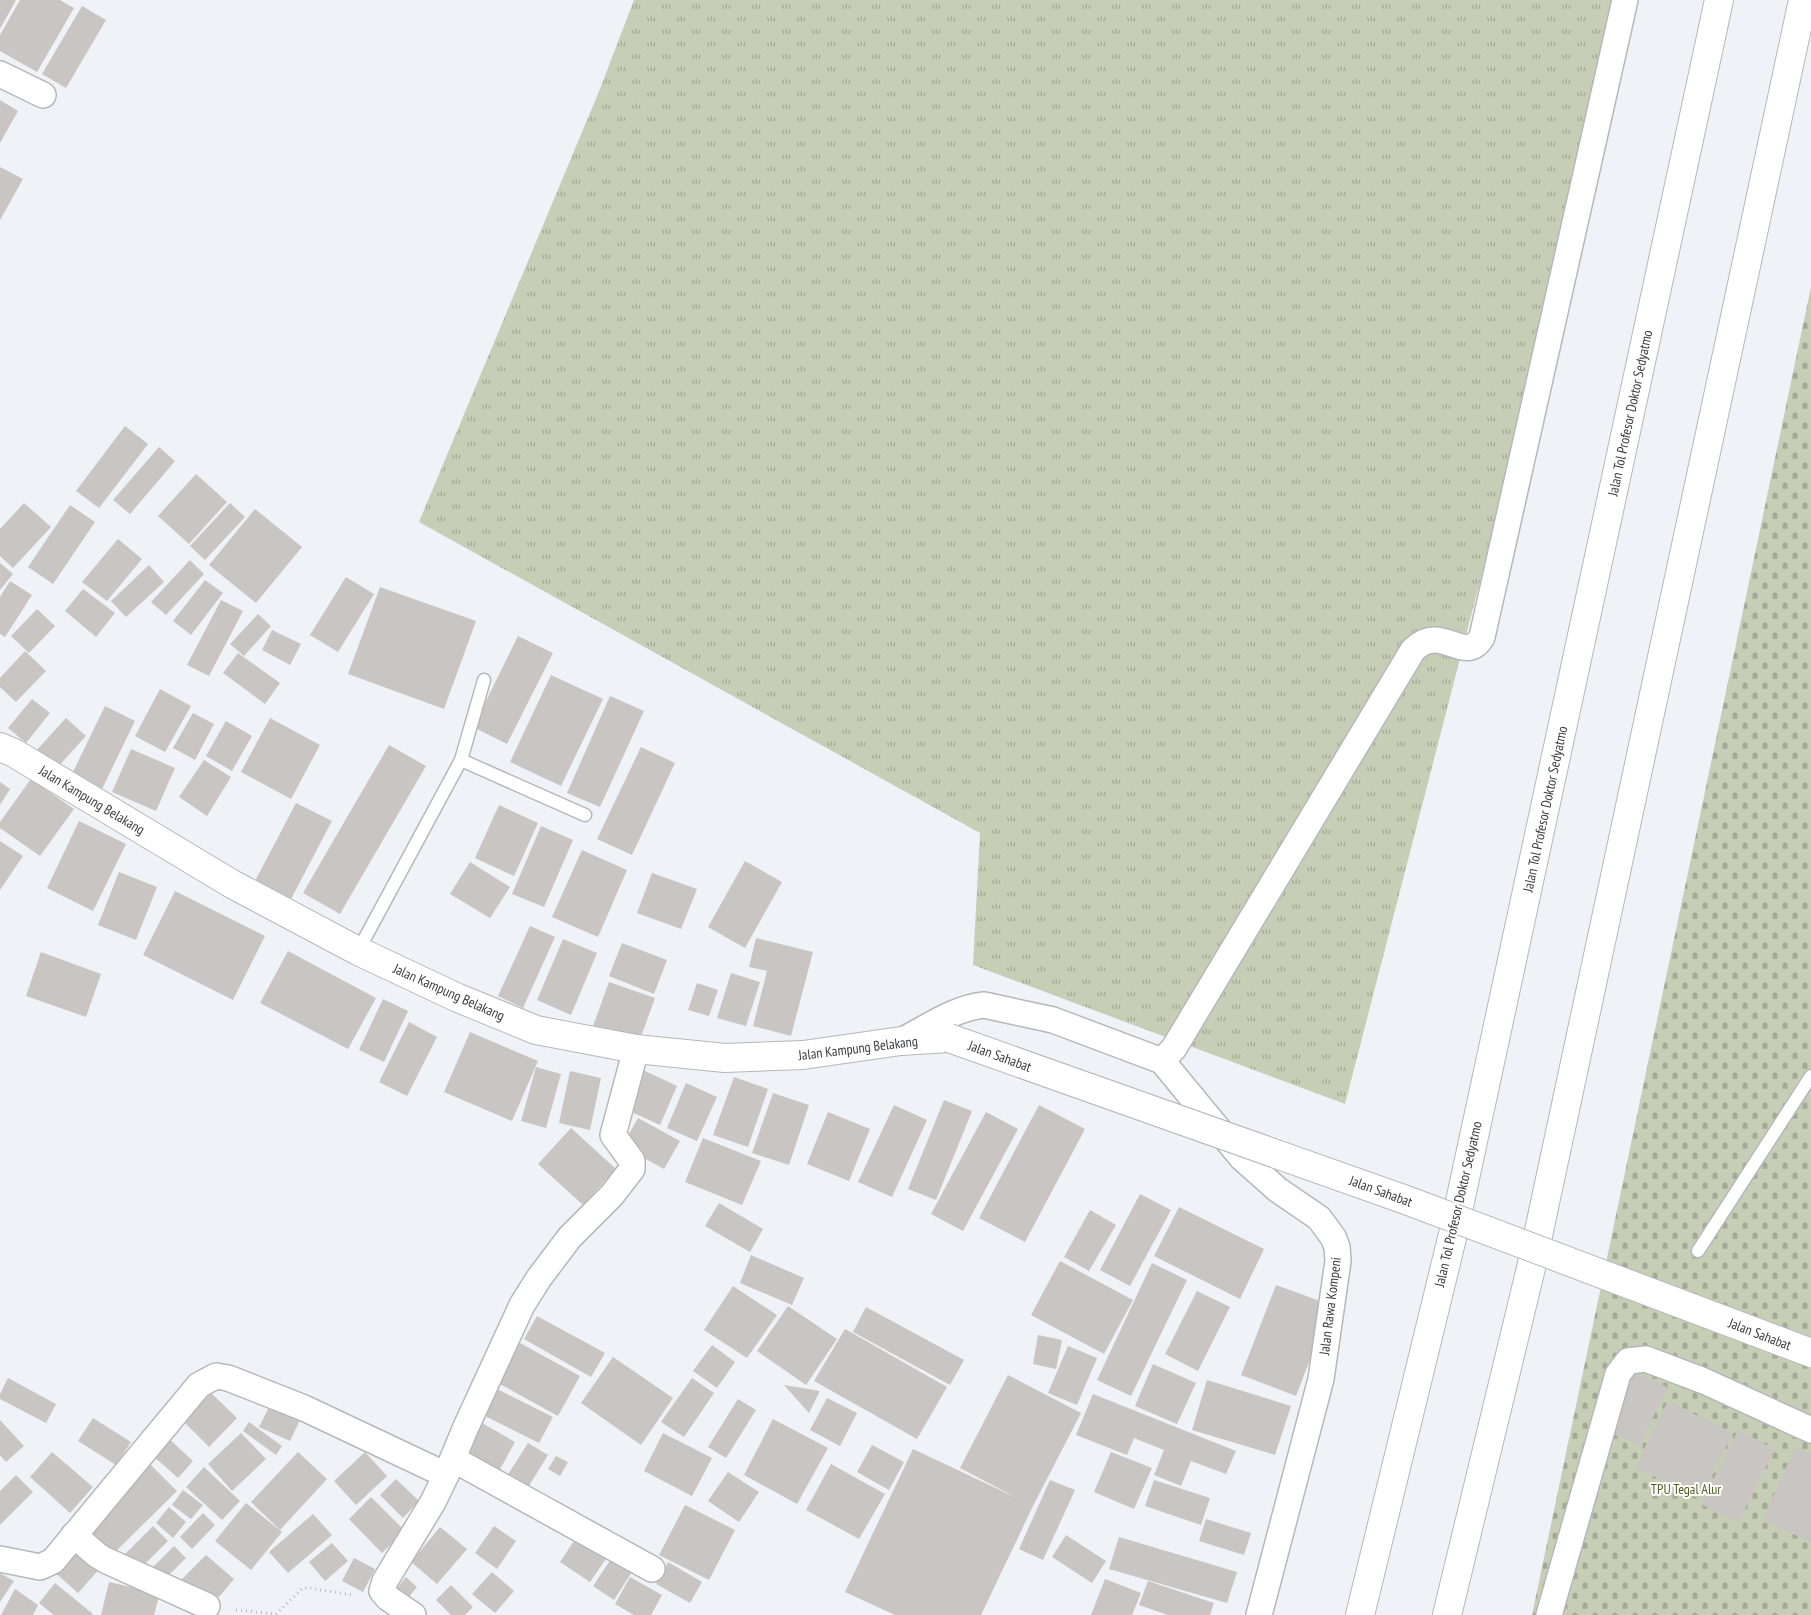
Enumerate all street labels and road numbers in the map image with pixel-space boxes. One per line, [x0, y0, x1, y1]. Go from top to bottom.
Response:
street label: Jalan Tol Profesor Doktor Sedyatmo [1603, 328, 1656, 499]
street label: Jalan Tol Profesor Doktor Sedyatmo [1518, 724, 1571, 895]
street label: Jalan Kampung Belakang [35, 761, 148, 839]
street label: Jalan Kampung Belakang [390, 959, 508, 1025]
street label: Jalan Kampung Belakang [796, 1032, 919, 1064]
street label: Jalan Sahabat [965, 1036, 1034, 1076]
street label: Jalan Tol Profesor Doktor Sedyatmo [1430, 1119, 1486, 1290]
street label: Jalan Sahabat [1346, 1171, 1415, 1211]
street label: Jalan Rawa Kompeni [1315, 1256, 1345, 1357]
street label: Jalan Sahabat [1725, 1313, 1794, 1354]

